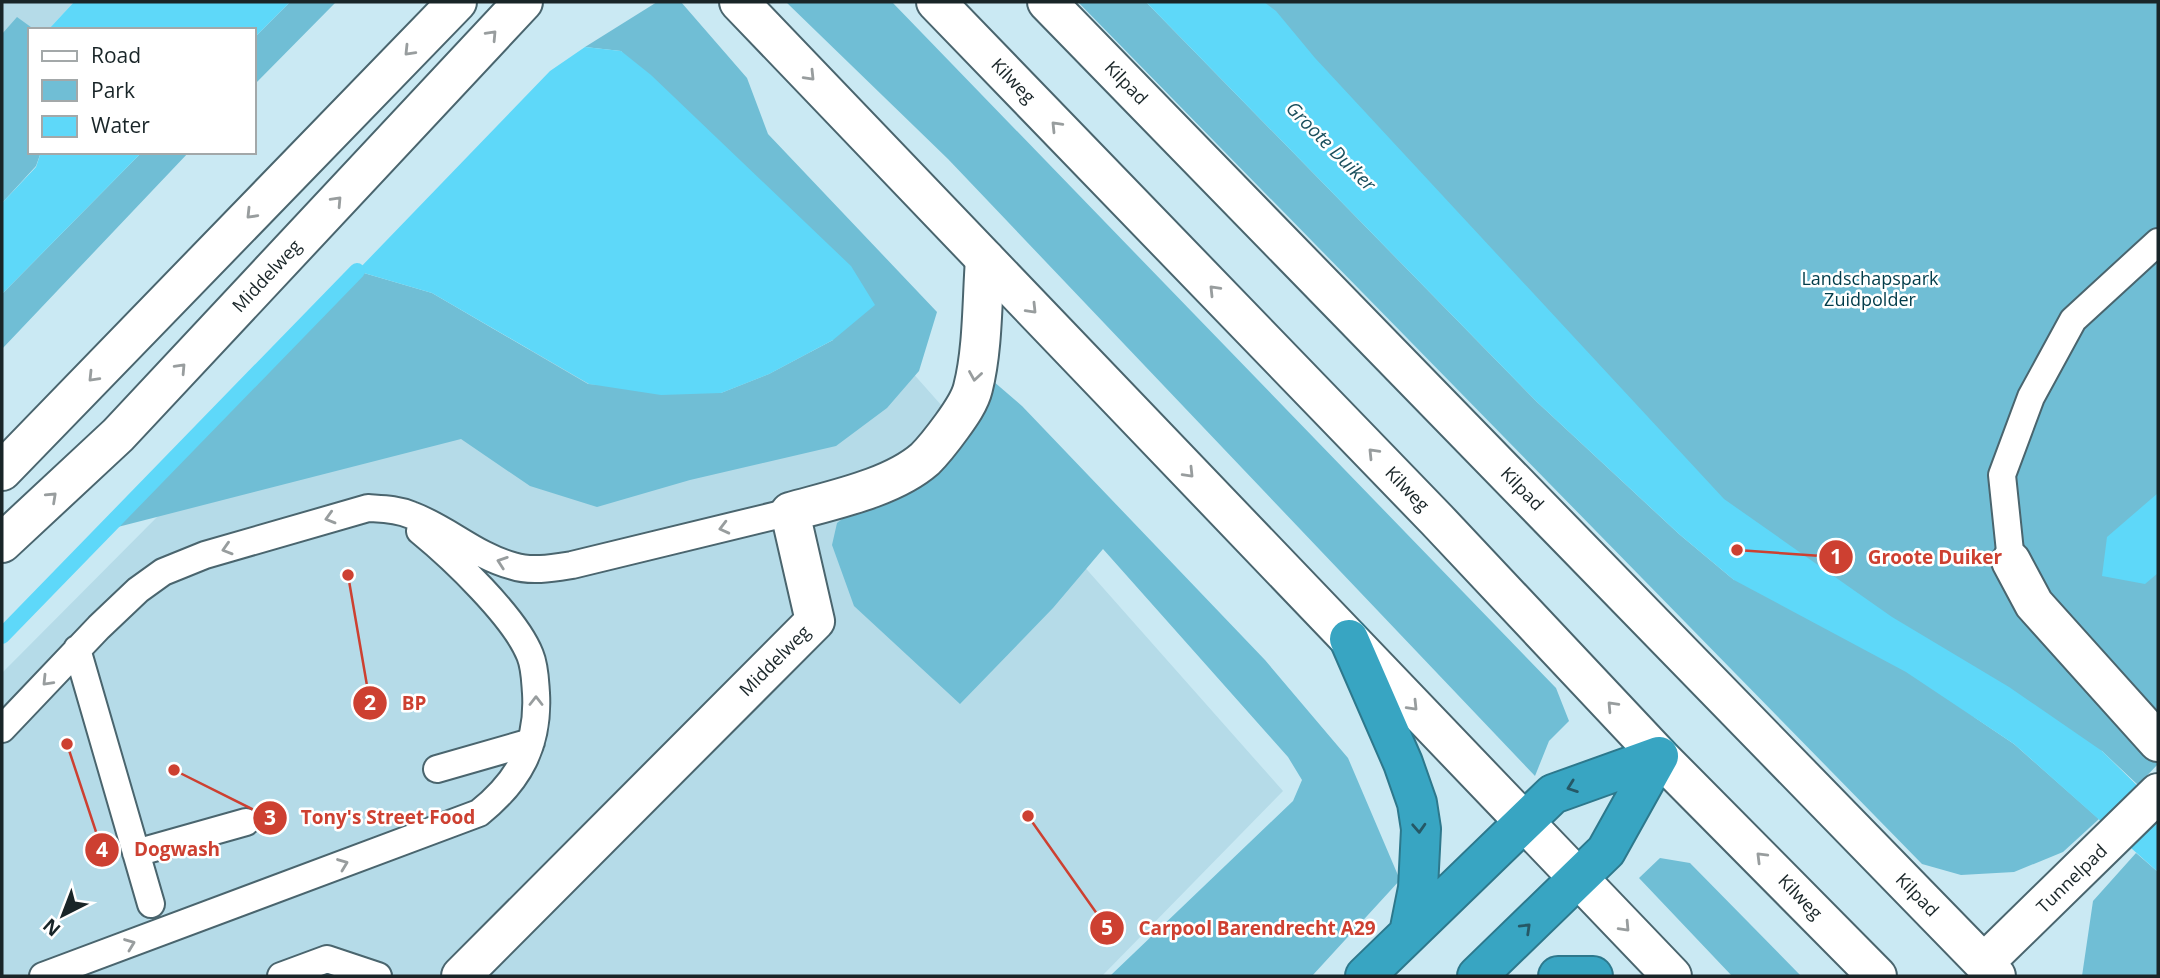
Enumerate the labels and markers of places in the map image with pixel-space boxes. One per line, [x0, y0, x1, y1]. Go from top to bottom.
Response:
callout: Groote Duiker [1819, 537, 2016, 577]
callout: BP [353, 683, 440, 723]
callout: Tony's Street Food [252, 798, 489, 838]
callout: Dogwash [85, 830, 234, 870]
callout: Carpool Barendrecht A29 [1089, 908, 1390, 948]

